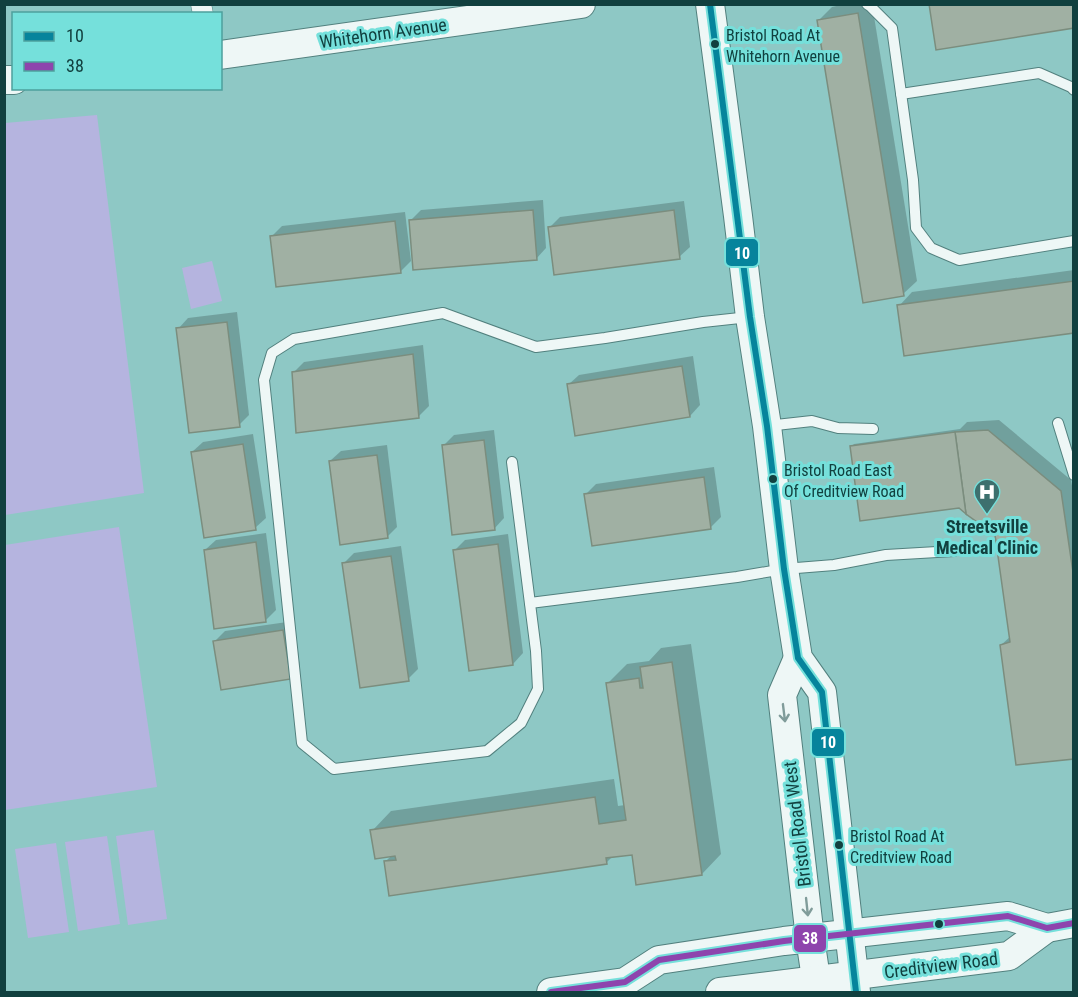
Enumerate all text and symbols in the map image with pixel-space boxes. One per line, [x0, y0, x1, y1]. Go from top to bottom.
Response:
legend [12, 12, 222, 90]
street label: Whitehorn Avenue [318, 14, 448, 52]
text: 10 [66, 25, 84, 46]
place label: Bristol Road At Whitehorn Avenue [726, 26, 840, 66]
marker: Bristol Road At Whitehorn Avenue [709, 38, 721, 50]
text: 38 [66, 55, 84, 76]
line badge: 10 [725, 238, 759, 267]
text: 10 [734, 244, 750, 263]
place label: Bristol Road East Of Creditview Road [784, 461, 904, 501]
marker: Bristol Road East Of Creditview Road [767, 473, 779, 485]
hospital icon: Streetsville Medical Clinic [972, 477, 1002, 515]
place label: Streetsville Medical Clinic [936, 516, 1038, 558]
one-way arrow [779, 703, 790, 723]
line badge: 10 [811, 728, 845, 757]
text: 10 [820, 733, 836, 752]
street label: Bristol Road West [779, 760, 815, 888]
place label: Bristol Road At Creditview Road [850, 827, 952, 867]
marker: Bristol Road At Creditview Road [833, 839, 845, 851]
one-way arrow [802, 897, 813, 917]
unlabelled marker [933, 918, 945, 930]
line badge: 38 [793, 924, 827, 953]
text: 38 [802, 929, 818, 948]
street label: Creditview Road [883, 948, 999, 982]

